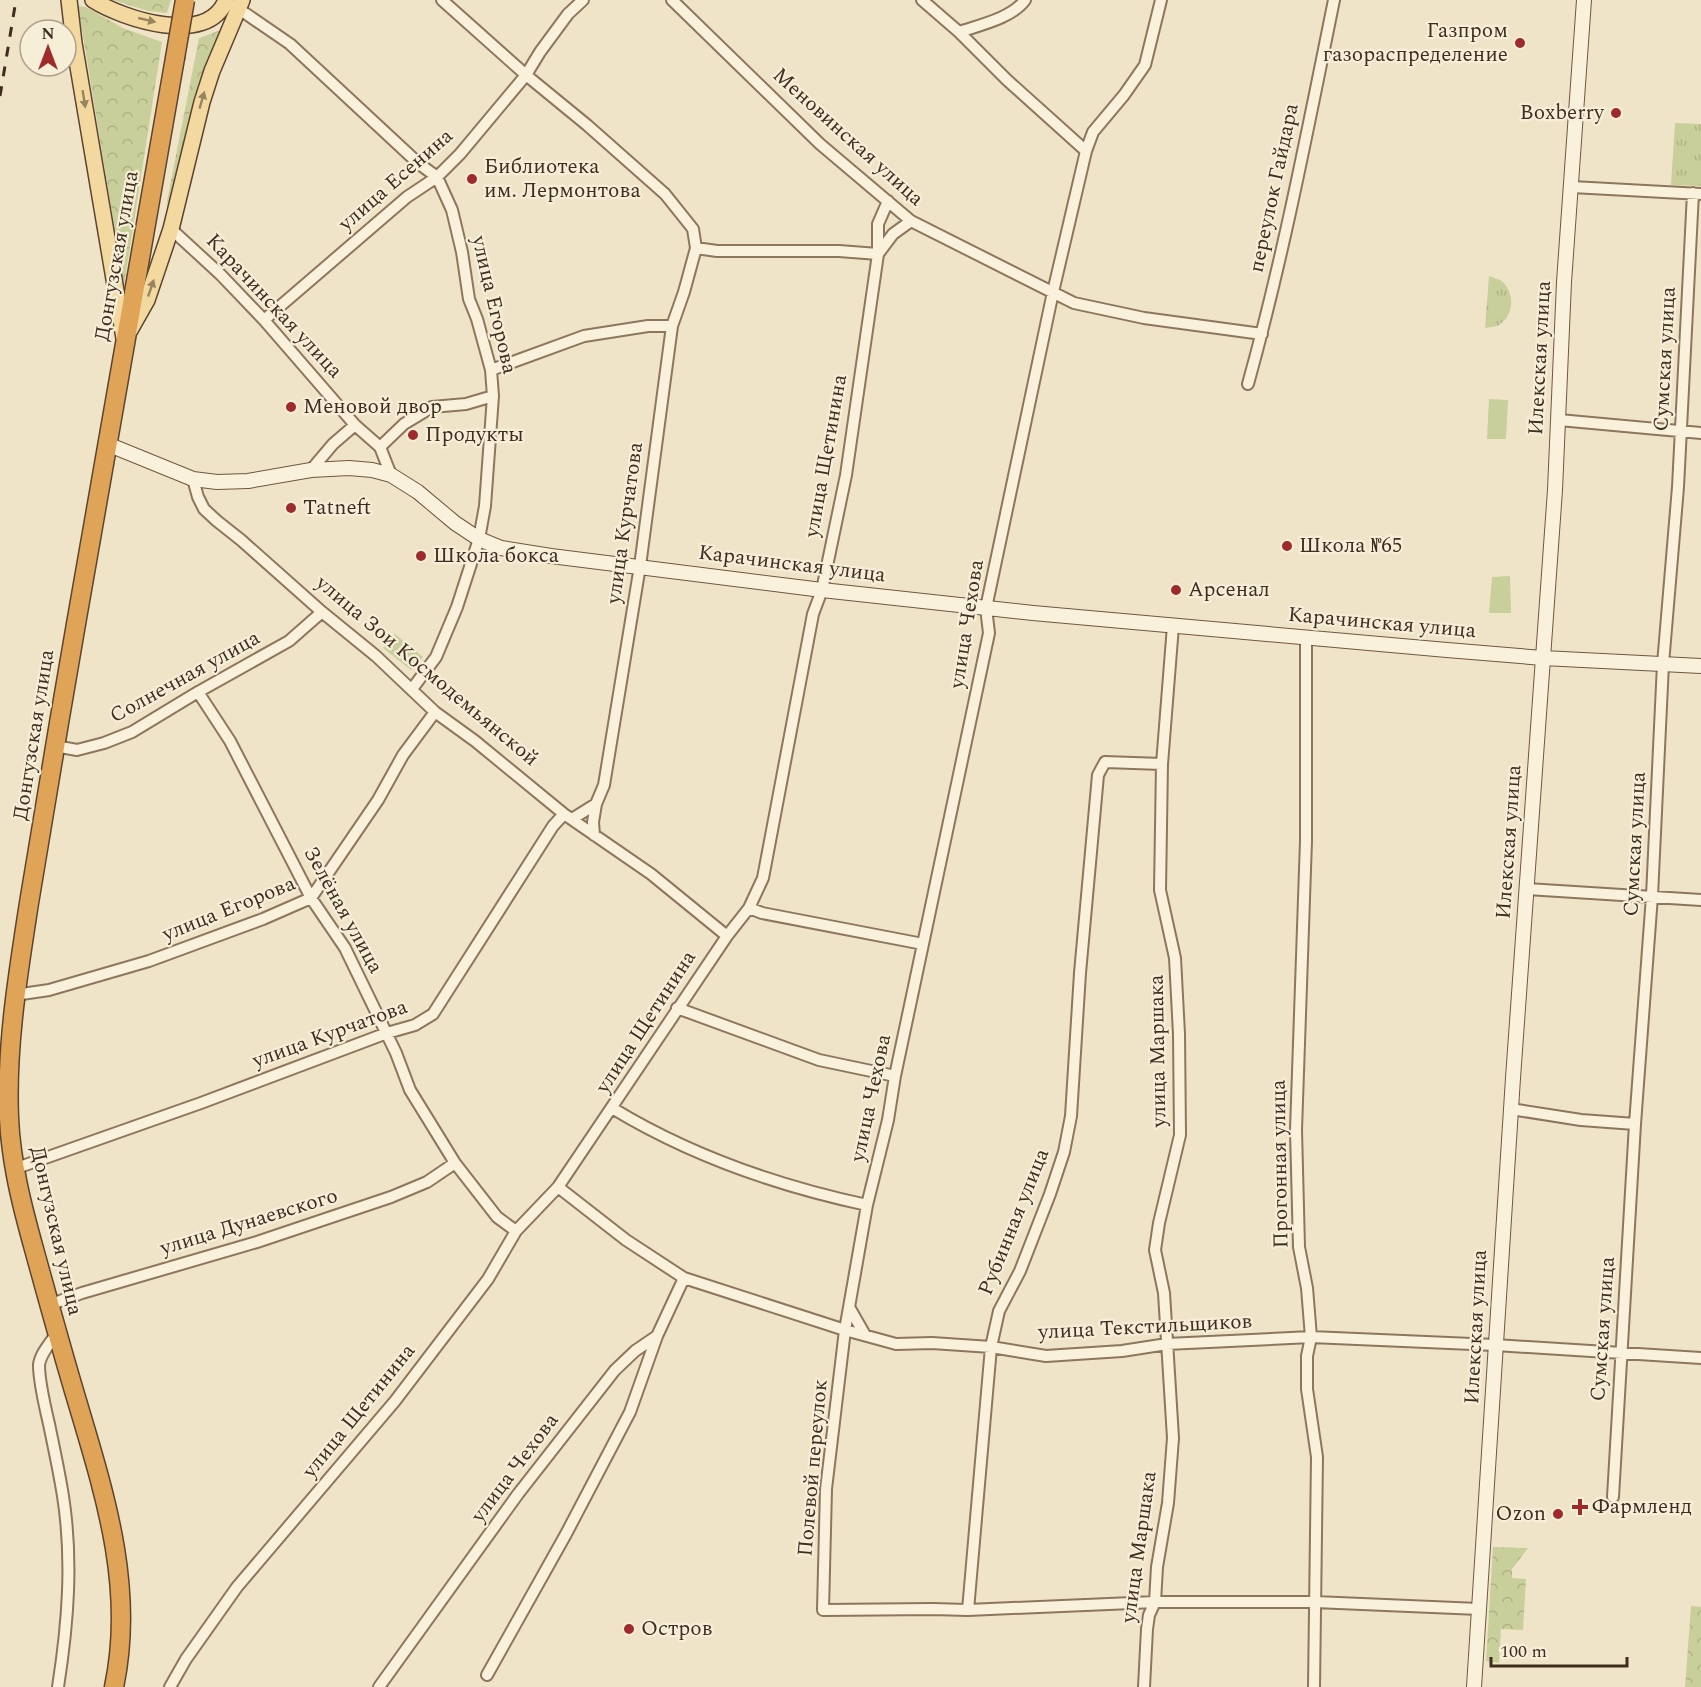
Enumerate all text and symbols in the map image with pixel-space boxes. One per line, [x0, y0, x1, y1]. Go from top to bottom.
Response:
place label: Газпром газораспределение [1323, 15, 1508, 71]
one-way arrow [138, 16, 157, 26]
north arrow [18, 18, 78, 78]
text: N [41, 22, 55, 46]
marker: Газпром газораспределение [1513, 36, 1527, 50]
street label: Меновинская улица [765, 60, 931, 214]
one-way arrow [79, 90, 88, 109]
one-way arrow [198, 91, 208, 109]
place label: Boxberry [1520, 97, 1605, 129]
street label: переулок Гайдара [1240, 100, 1308, 276]
marker: Boxberry [1609, 106, 1623, 120]
street label: улица Есенина [331, 120, 461, 240]
place label: Библиотека им. Лермонтова [484, 151, 642, 207]
street label: Донгузская улица [86, 167, 148, 344]
marker: Библиотека им. Лермонтова [465, 172, 479, 186]
street label: Карачинская улица [198, 226, 350, 386]
street label: улица Егорова [462, 232, 526, 378]
one-way arrow [146, 279, 156, 297]
street label: Илекская улица [1520, 279, 1560, 436]
street label: Сумская улица [1645, 285, 1685, 432]
street label: улица Щетинина [796, 371, 856, 541]
place label: Меновой двор [303, 391, 442, 423]
marker: Меновой двор [284, 400, 298, 414]
place label: Продукты [425, 419, 524, 451]
marker: Продукты [406, 428, 420, 442]
street label: улица Курчатова [598, 439, 652, 607]
place label: Tatneft [303, 492, 371, 524]
marker: Tatneft [284, 501, 298, 515]
place label: Школа №65 [1299, 530, 1402, 562]
street label: Карачинская улица [697, 537, 888, 591]
marker: Школа №65 [1280, 539, 1294, 553]
place label: Школа бокса [433, 540, 560, 572]
marker: Школа бокса [414, 549, 428, 563]
street label: улица Чехова [941, 557, 993, 692]
street label: улица Зои Космодемьянской [308, 567, 546, 774]
place label: Арсенал [1188, 574, 1270, 606]
marker: Арсенал [1169, 583, 1183, 597]
street label: Карачинская улица [1287, 599, 1478, 647]
street label: Солнечная улица [104, 622, 267, 732]
street label: Донгузская улица [5, 646, 63, 823]
street label: Илекская улица [1488, 763, 1530, 920]
street label: Сумская улица [1615, 770, 1655, 917]
street label: Зелёная улица [295, 840, 392, 980]
street label: улица Егорова [157, 867, 301, 951]
street label: улица Щетинина [587, 943, 705, 1101]
street label: улица Маршака [1141, 974, 1175, 1129]
street label: улица Курчатова [247, 991, 413, 1077]
street label: улица Чехова [842, 1030, 900, 1166]
street label: Прогонная улица [1263, 1079, 1297, 1249]
street label: Донгузская улица [21, 1143, 91, 1319]
street label: Рубинная улица [970, 1143, 1058, 1300]
street label: улица Дунаевского [155, 1180, 342, 1265]
street label: Илекская улица [1456, 1248, 1496, 1405]
street label: Сумская улица [1582, 1255, 1624, 1402]
street label: улица Текстильщиков [1036, 1305, 1253, 1349]
street label: улица Щетинина [294, 1336, 424, 1486]
street label: Полевой переулок [789, 1378, 837, 1558]
street label: улица Чехова [462, 1406, 567, 1530]
street label: улица Маршака [1112, 1468, 1166, 1626]
place label: Фармленд [1592, 1491, 1692, 1523]
place label: Ozon [1496, 1498, 1546, 1530]
marker: Фармленд [1573, 1500, 1587, 1514]
marker: Ozon [1551, 1507, 1565, 1521]
place label: Остров [641, 1613, 712, 1645]
marker: Остров [622, 1622, 636, 1636]
scale bar [1491, 1630, 1628, 1668]
text: 100 m [1500, 1638, 1547, 1665]

